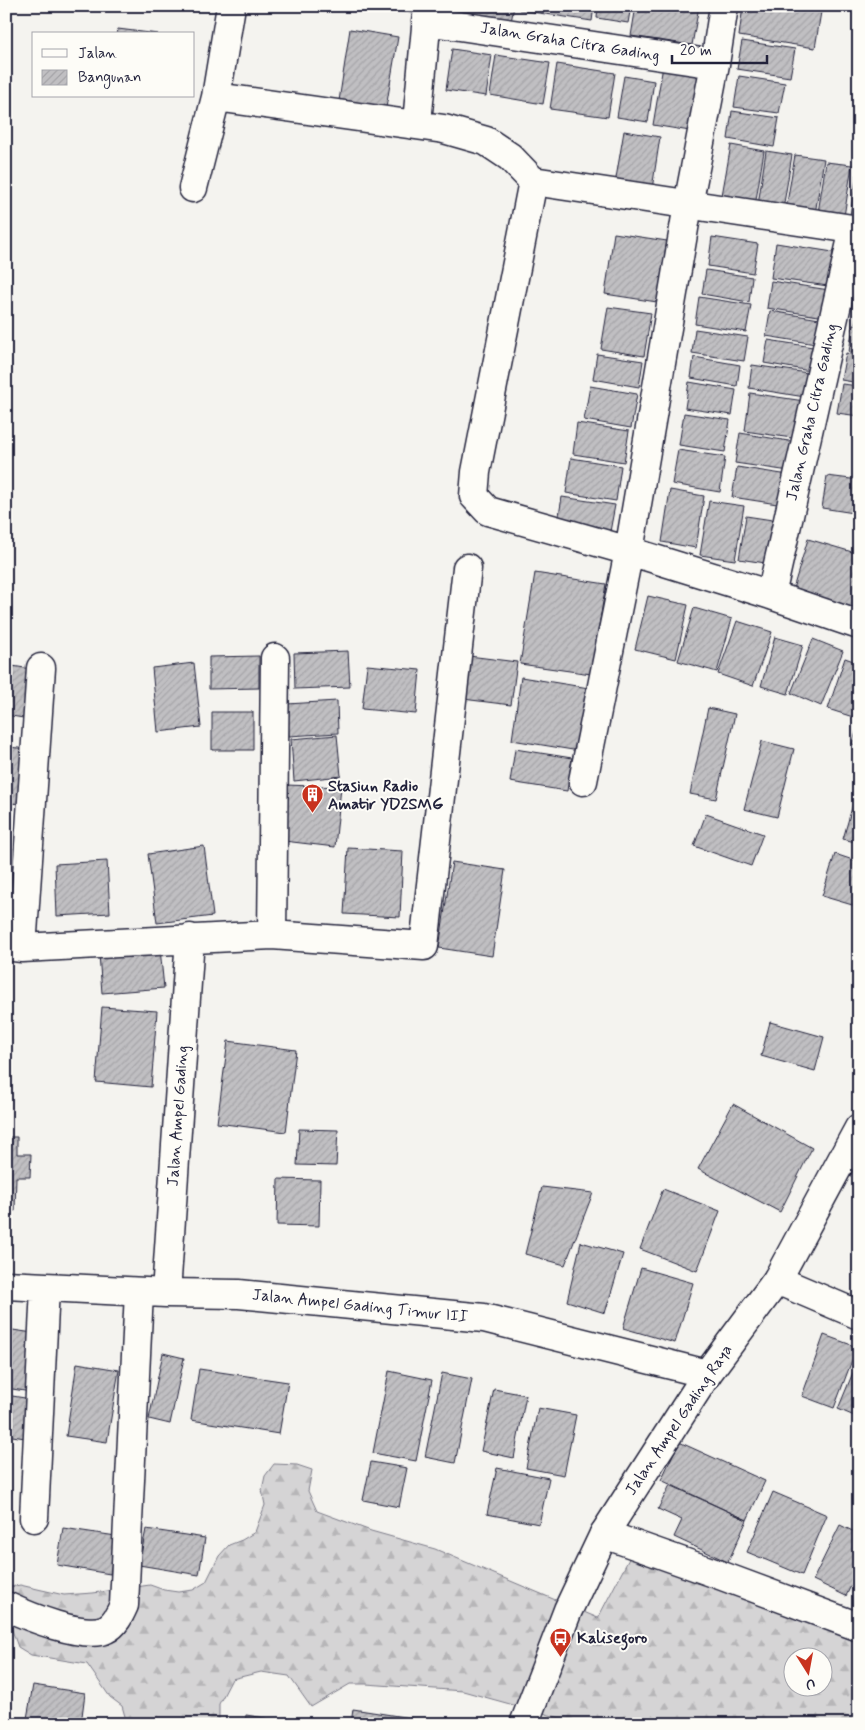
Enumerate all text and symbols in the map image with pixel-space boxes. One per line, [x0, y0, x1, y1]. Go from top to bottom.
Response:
street label: Jalan Graha Citra Gading [479, 17, 661, 67]
legend [32, 32, 195, 98]
scale bar [672, 32, 768, 64]
text: 20 m [680, 41, 712, 61]
text: Jalan [78, 44, 117, 64]
text: Bangunan [78, 68, 141, 89]
street label: Jalan Graha Citra Gading [781, 321, 843, 503]
place label: Stasiun Radio Amatir YD2SMG [328, 776, 443, 815]
building icon: Stasiun Radio Amatir YD2SMG [300, 783, 324, 814]
street label: Jalan Ampel Gading [163, 1045, 193, 1187]
street label: Jalan Ampel Gading Timur III [251, 1284, 469, 1328]
street label: Jalan Ampel Gading Raya [621, 1340, 738, 1500]
bus stop icon: Kalisegoro [549, 1626, 573, 1657]
place label: Kalisegoro [577, 1628, 648, 1651]
north arrow [782, 1648, 832, 1698]
text: U [804, 1674, 816, 1693]

